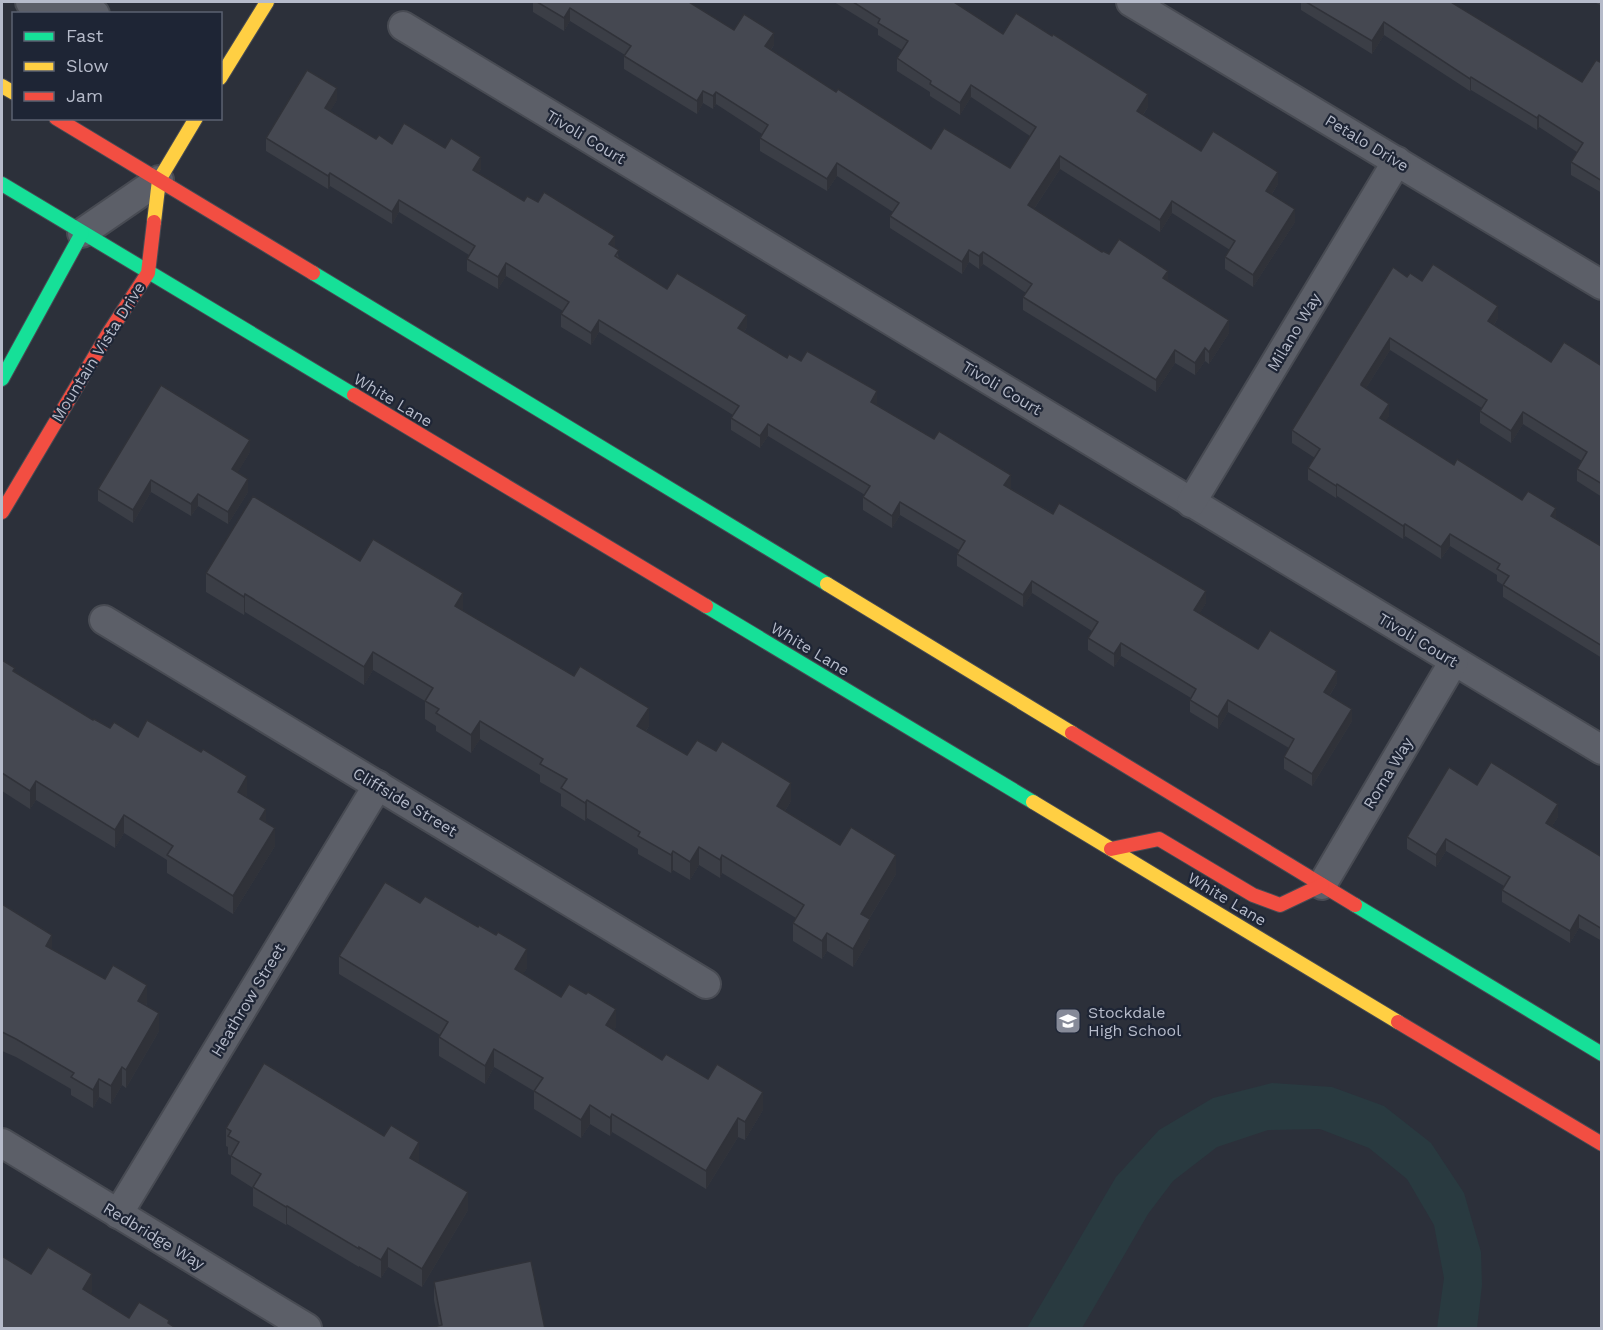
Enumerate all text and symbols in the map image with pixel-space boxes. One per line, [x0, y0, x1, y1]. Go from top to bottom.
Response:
legend [12, 12, 222, 120]
text: Fast [66, 25, 104, 46]
text: Slow [66, 55, 109, 76]
text: Jam [66, 85, 103, 106]
street label: Tivoli Court [543, 106, 629, 168]
street label: Petalo Drive [1322, 111, 1412, 175]
street label: Mountain Vista Drive [47, 279, 149, 425]
street label: Milano Way [1263, 289, 1325, 375]
street label: Tivoli Court [959, 357, 1045, 419]
street label: White Lane [350, 369, 436, 431]
street label: Tivoli Court [1375, 609, 1461, 671]
street label: White Lane [767, 618, 853, 680]
street label: Roma Way [1359, 733, 1417, 812]
street label: Cliffside Street [349, 763, 461, 841]
street label: White Lane [1184, 868, 1270, 930]
street label: Heathrow Street [207, 940, 289, 1060]
place label: Stockdale High School [1088, 1003, 1181, 1040]
school or university icon: Stockdale High School [1053, 1006, 1083, 1036]
street label: Redbridge Way [100, 1198, 209, 1274]

